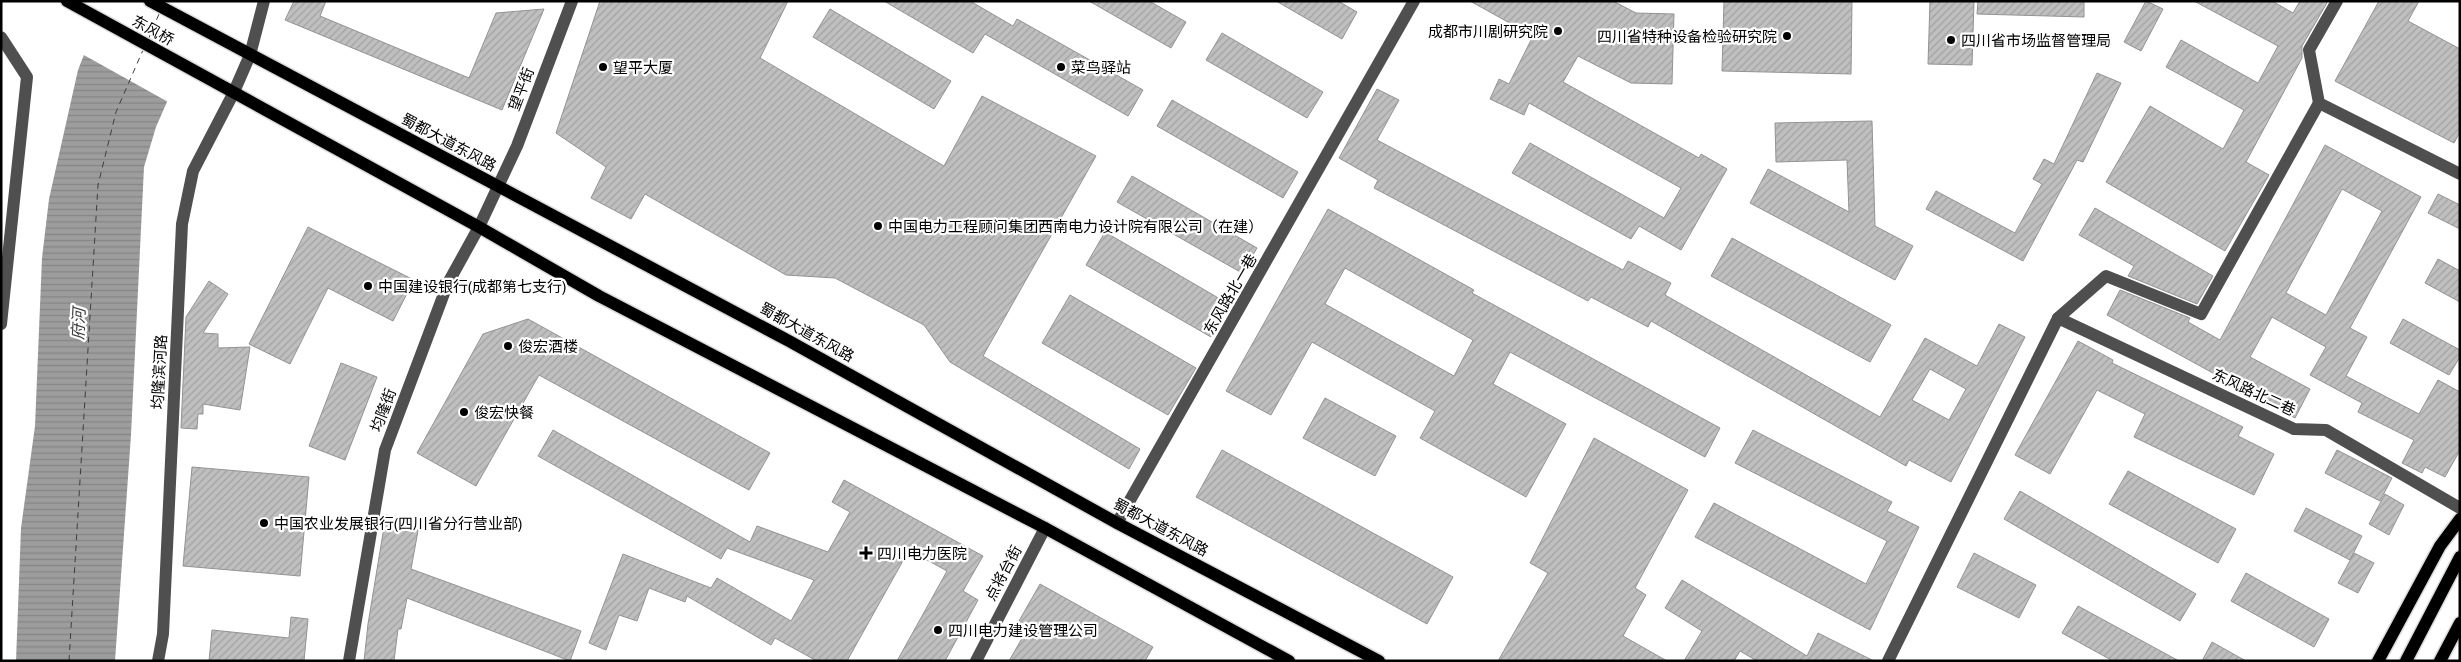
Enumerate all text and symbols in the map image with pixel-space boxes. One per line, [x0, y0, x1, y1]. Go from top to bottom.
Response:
street label: 东风桥 [128, 10, 178, 50]
place label: 成都市川剧研究院 [1428, 21, 1548, 42]
marker: 成都市川剧研究院 [1552, 25, 1564, 37]
place label: 四川省特种设备检验研究院 [1597, 26, 1777, 47]
marker: 四川省特种设备检验研究院 [1781, 30, 1793, 42]
place label: 四川省市场监督管理局 [1961, 30, 2111, 51]
marker: 四川省市场监督管理局 [1945, 34, 1957, 46]
place label: 望平大厦 [613, 57, 673, 78]
place label: 菜鸟驿站 [1071, 57, 1131, 78]
marker: 望平大厦 [597, 61, 609, 73]
marker: 菜鸟驿站 [1055, 61, 1067, 73]
street label: 望平街 [503, 64, 539, 114]
street label: 蜀都大道东风路 [398, 108, 500, 176]
place label: 中国电力工程顾问集团西南电力设计院有限公司（在建） [888, 216, 1263, 237]
marker: 中国电力工程顾问集团西南电力设计院有限公司（在建） [872, 220, 884, 232]
street label: 东风路北一巷 [1198, 250, 1262, 338]
place label: 中国建设银行(成都第七支行) [378, 276, 566, 297]
marker: 中国建设银行(成都第七支行) [362, 280, 374, 292]
street label: 蜀都大道东风路 [756, 297, 858, 367]
water label: 府河 [66, 304, 90, 341]
street label: 均隆滨河路 [147, 334, 171, 410]
place label: 俊宏酒楼 [518, 336, 578, 357]
marker: 俊宏酒楼 [502, 340, 514, 352]
street label: 东风路北二巷 [2209, 363, 2299, 421]
street label: 均隆街 [365, 385, 401, 435]
place label: 俊宏快餐 [474, 402, 534, 423]
marker: 俊宏快餐 [458, 406, 470, 418]
street label: 蜀都大道东风路 [1110, 493, 1212, 561]
place label: 中国农业发展银行(四川省分行营业部) [274, 513, 522, 534]
marker: 中国农业发展银行(四川省分行营业部) [258, 517, 270, 529]
street label: 点将台街 [980, 542, 1026, 604]
place label: 四川电力医院 [877, 543, 967, 564]
marker: 四川电力医院 [859, 546, 873, 560]
place label: 四川电力建设管理公司 [948, 620, 1098, 641]
marker: 四川电力建设管理公司 [932, 624, 944, 636]

